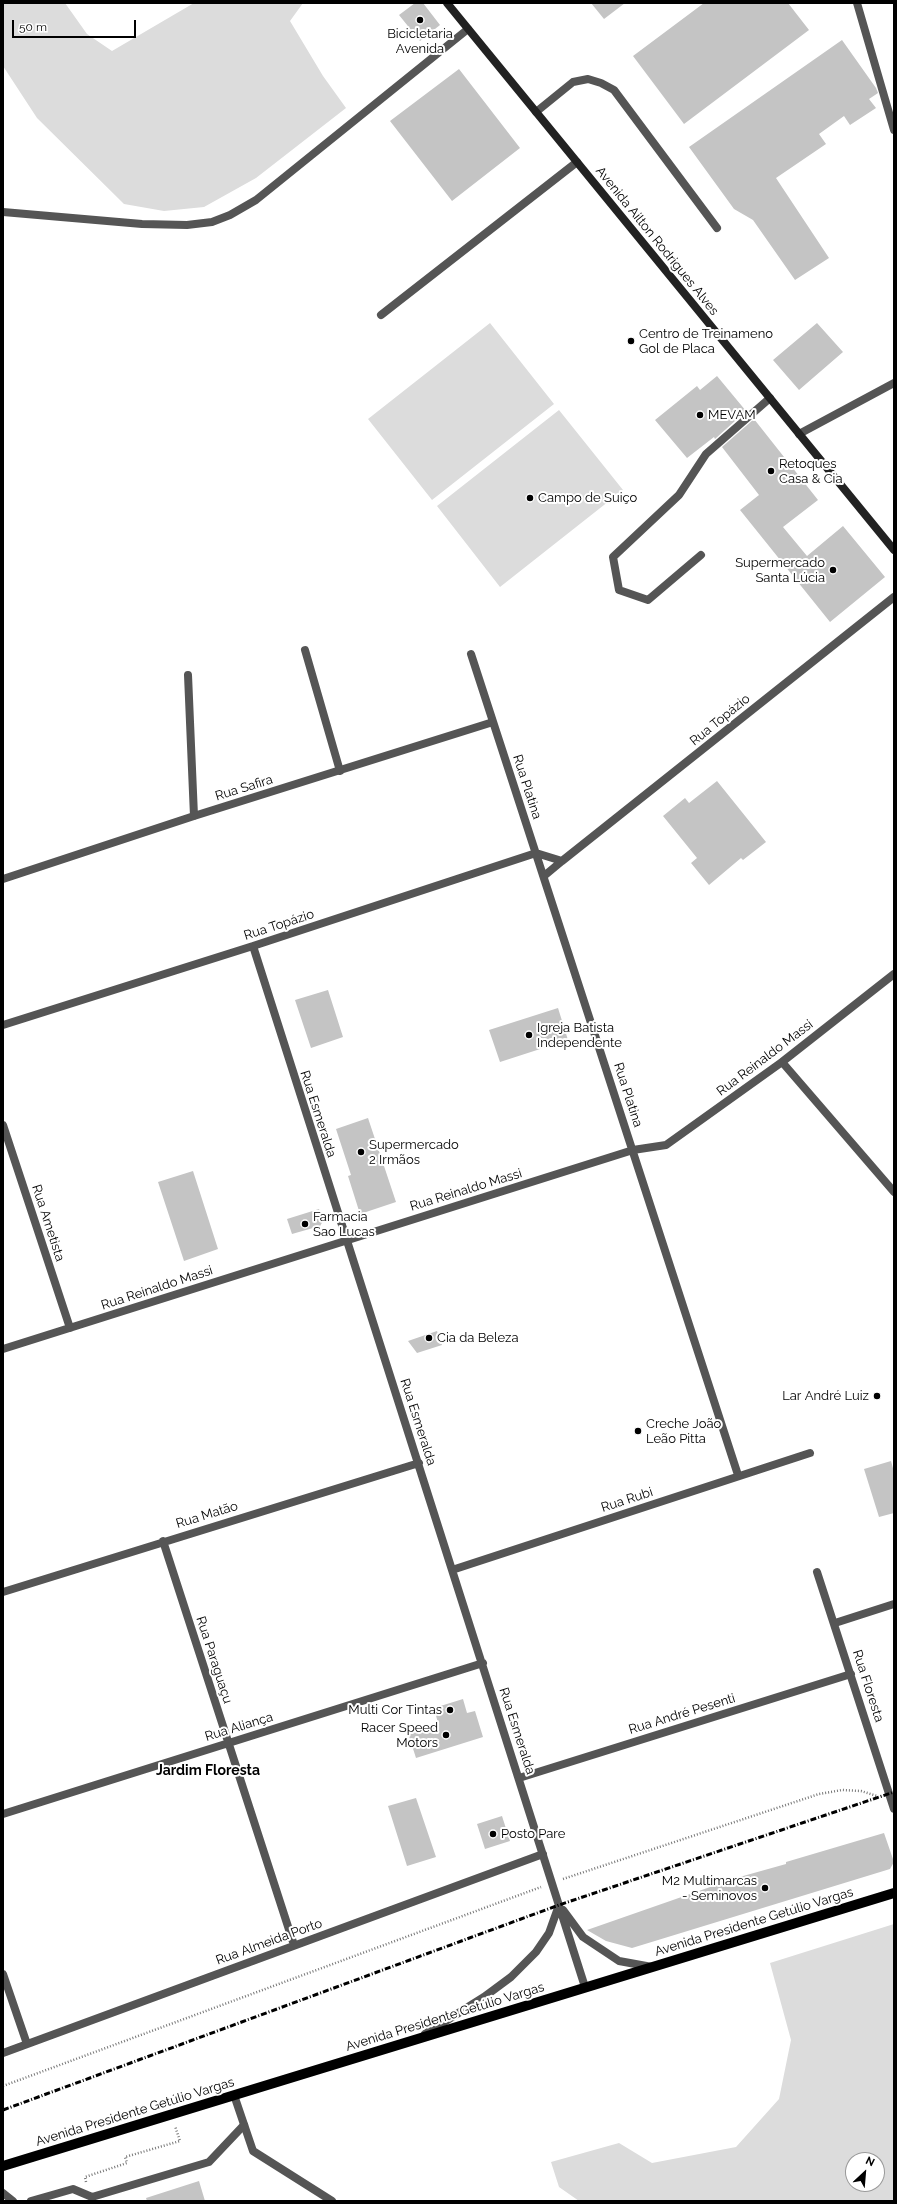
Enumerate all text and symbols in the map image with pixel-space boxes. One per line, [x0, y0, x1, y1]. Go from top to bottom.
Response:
scale bar [14, 12, 138, 38]
marker: Bicicletaria Avenida [415, 15, 425, 25]
text: 50 m [19, 20, 47, 34]
place label: Bicicletaria Avenida [387, 26, 453, 57]
street label: Avenida Ailton Rodrigues Alves [592, 164, 722, 318]
place label: Centro de Treinameno Gol de Placa [639, 326, 773, 357]
marker: Centro de Treinameno Gol de Placa [626, 336, 636, 346]
place label: MEVAM [708, 407, 756, 423]
marker: MEVAM [695, 410, 705, 420]
place label: Retoques Casa & Cia [779, 456, 843, 487]
marker: Retoques Casa & Cia [766, 466, 776, 476]
place label: Campo de Suiço [538, 490, 637, 506]
marker: Campo de Suiço [525, 493, 535, 503]
place label: Supermercado Santa Lúcia [735, 555, 825, 586]
marker: Supermercado Santa Lúcia [828, 565, 838, 575]
street label: Rua Topázio [687, 691, 753, 749]
street label: Rua Platina [509, 753, 545, 821]
street label: Rua Safira [213, 772, 275, 804]
street label: Rua Topázio [242, 906, 316, 944]
street label: Rua Reinaldo Massi [714, 1017, 816, 1099]
place label: Igreja Batista Independente [537, 1020, 622, 1051]
marker: Igreja Batista Independente [524, 1030, 534, 1040]
street label: Rua Platina [610, 1061, 646, 1129]
street label: Rua Esmeralda [297, 1069, 339, 1159]
place label: Supermercado 2 Irmãos [369, 1137, 459, 1168]
marker: Supermercado 2 Irmãos [356, 1147, 366, 1157]
street label: Rua Reinaldo Massi [408, 1166, 524, 1214]
street label: Rua Ametista [28, 1183, 68, 1263]
place label: Farmacia Sao Lucas [313, 1209, 375, 1240]
marker: Farmacia Sao Lucas [300, 1219, 310, 1229]
street label: Rua Reinaldo Massi [99, 1263, 215, 1313]
place label: Cia da Beleza [437, 1330, 518, 1346]
marker: Cia da Beleza [424, 1333, 434, 1343]
street label: Rua Esmeralda [397, 1377, 439, 1467]
place label: Lar André Luiz [782, 1388, 869, 1404]
marker: Lar André Luiz [872, 1391, 882, 1401]
place label: Creche João Leão Pitta [646, 1416, 721, 1447]
marker: Creche João Leão Pitta [633, 1426, 643, 1436]
street label: Rua Rubi [599, 1484, 655, 1516]
street label: Rua Matão [174, 1498, 240, 1532]
street label: Rua Paraguaçu [193, 1614, 235, 1706]
street label: Rua Floresta [849, 1648, 887, 1724]
street label: Rua Esmeralda [496, 1686, 538, 1776]
street label: Rua André Pesenti [627, 1690, 737, 1738]
place label: Multi Cor Tintas [348, 1702, 442, 1718]
marker: Multi Cor Tintas [445, 1705, 455, 1715]
street label: Rua Aliança [203, 1709, 275, 1745]
place label: Racer Speed Motors [361, 1720, 438, 1751]
marker: Racer Speed Motors [441, 1730, 451, 1740]
district label: Jardim Floresta [156, 1763, 260, 1779]
place label: Posto Pare [501, 1826, 565, 1842]
marker: Posto Pare [488, 1829, 498, 1839]
place label: M2 Multimarcas - Seminovos [662, 1873, 757, 1904]
marker: M2 Multimarcas - Seminovos [760, 1883, 770, 1893]
street label: Avenida Presidente Getúlio Vargas [653, 1884, 855, 1960]
street label: Rua Almeida Porto [214, 1916, 324, 1968]
street label: Avenida Presidente Getúlio Vargas [344, 1979, 546, 2055]
street label: Avenida Presidente Getúlio Vargas [34, 2074, 236, 2150]
north arrow [845, 2152, 885, 2192]
text: N [863, 2154, 877, 2169]

